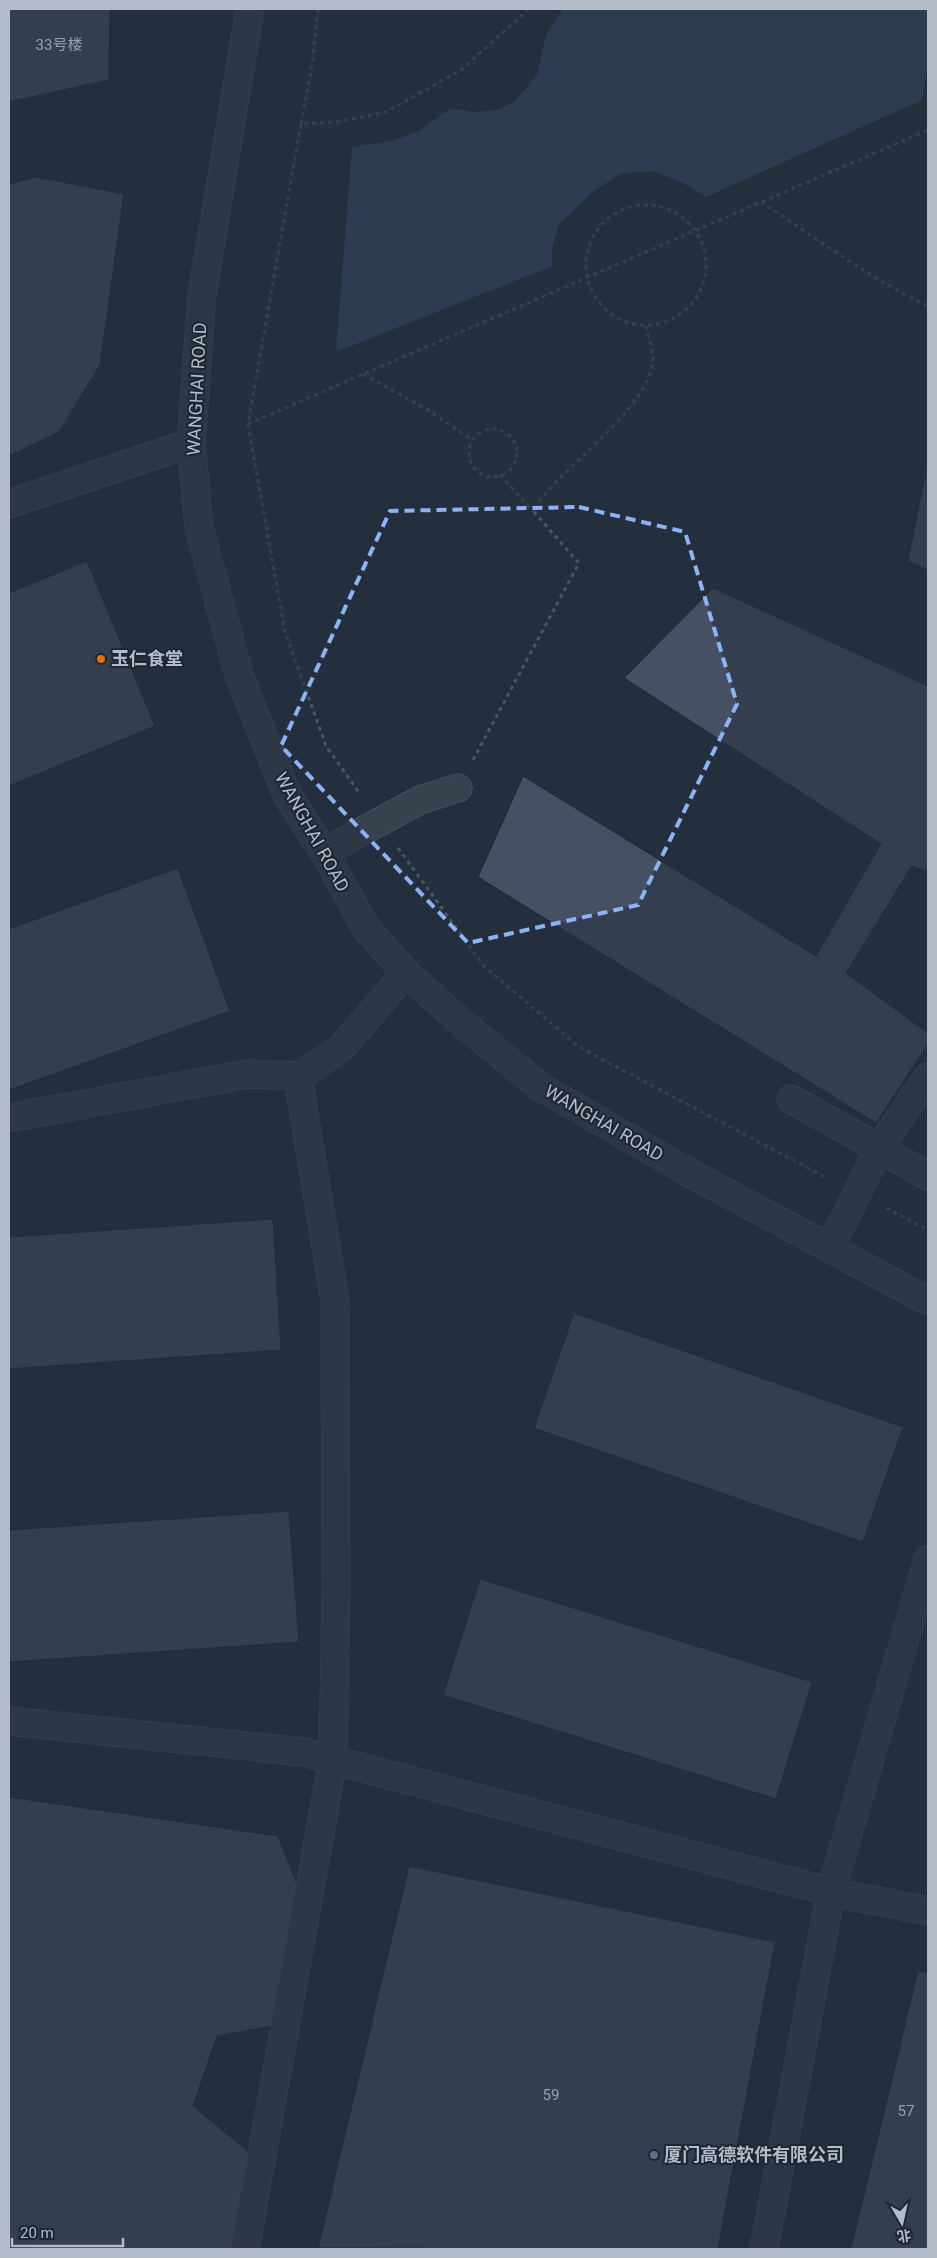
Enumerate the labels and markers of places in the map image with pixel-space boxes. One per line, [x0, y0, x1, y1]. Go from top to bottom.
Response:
place label: 玉仁食堂 [111, 648, 183, 669]
marker: 玉仁食堂 [95, 653, 107, 665]
place label: 厦门高德软件有限公司 [664, 2144, 844, 2165]
marker: 厦门高德软件有限公司 [648, 2149, 660, 2161]

